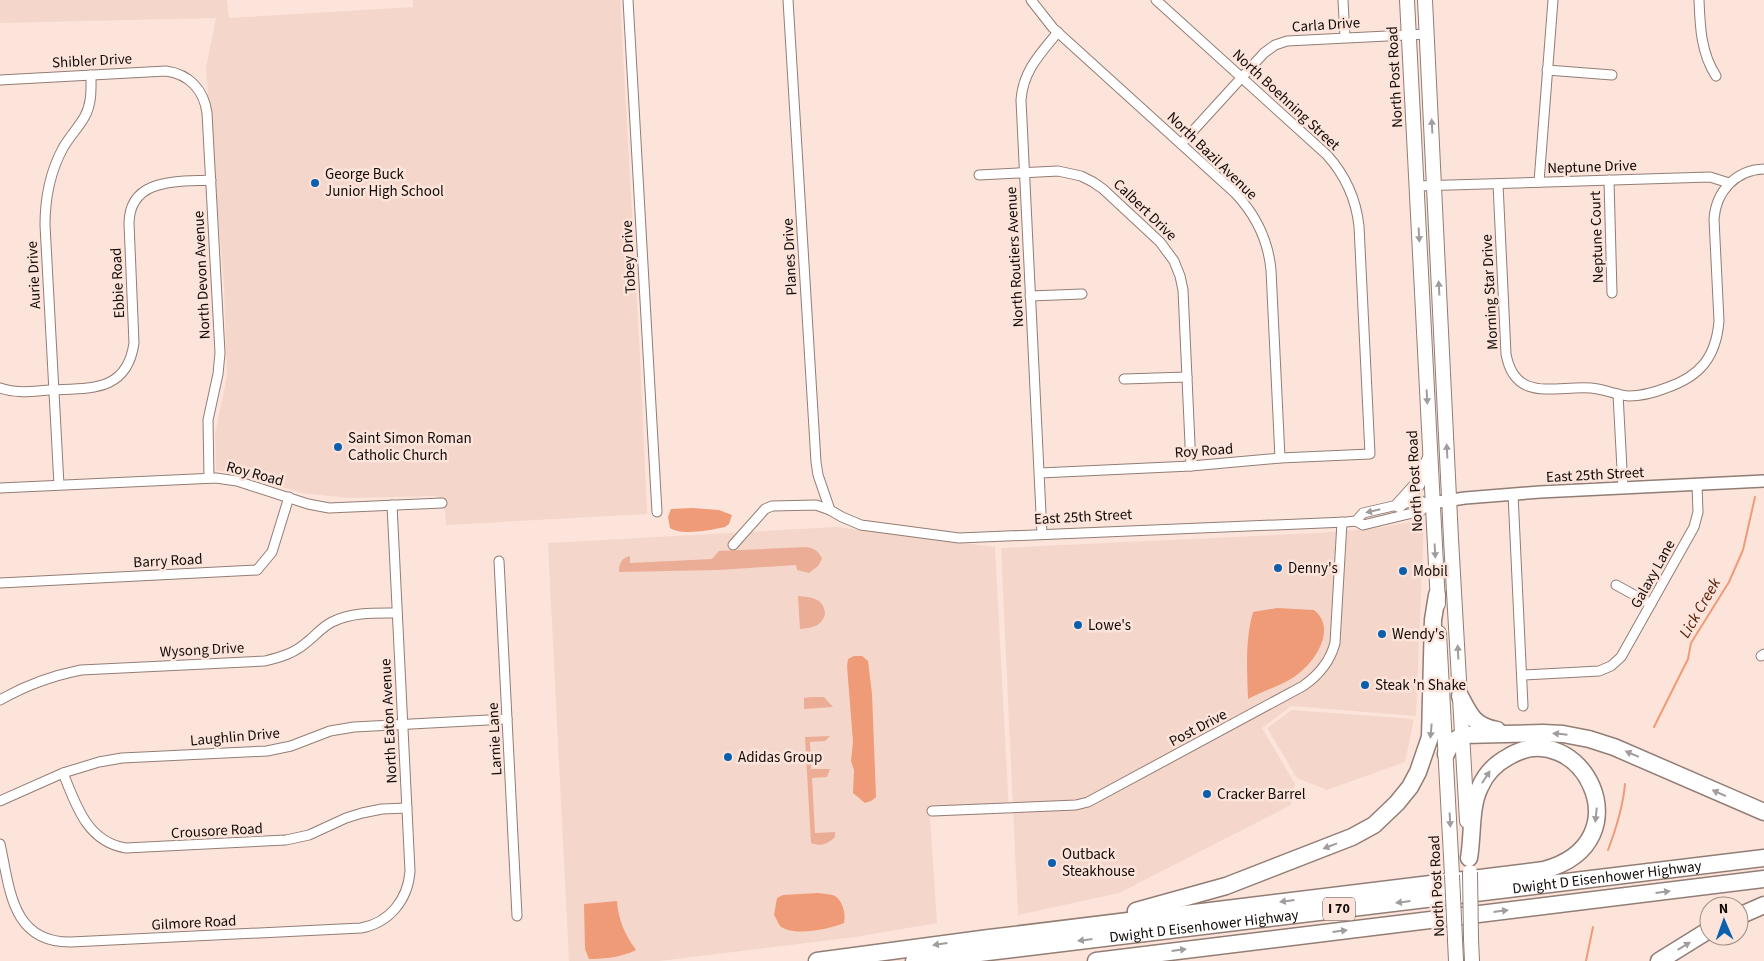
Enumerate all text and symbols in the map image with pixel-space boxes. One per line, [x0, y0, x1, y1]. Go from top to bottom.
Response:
street label: Carla Drive [1291, 12, 1361, 38]
street label: North Post Road [1382, 26, 1408, 128]
street label: North Boehning Street [1228, 45, 1344, 155]
street label: Shibler Drive [51, 48, 133, 74]
street label: North Bazil Avenue [1162, 107, 1262, 205]
one-way arrow [1427, 118, 1435, 134]
street label: Neptune Drive [1547, 155, 1637, 179]
place label: George Buck Junior High School [325, 164, 444, 202]
street label: Calbert Drive [1108, 174, 1182, 246]
marker: George Buck Junior High School [309, 177, 321, 189]
street label: North Routiers Avenue [1001, 186, 1029, 328]
street label: Neptune Court [1585, 191, 1609, 283]
street label: North Devon Avenue [188, 210, 216, 340]
street label: Planes Drive [777, 218, 803, 296]
street label: Tobey Drive [617, 220, 641, 294]
one-way arrow [1416, 227, 1424, 243]
street label: Morning Star Drive [1476, 234, 1504, 350]
street label: Aurie Drive [22, 240, 46, 310]
street label: Ebbie Road [106, 247, 130, 319]
one-way arrow [1435, 280, 1443, 296]
one-way arrow [1424, 390, 1432, 406]
place label: Saint Simon Roman Catholic Church [348, 428, 472, 466]
street label: North Post Road [1402, 430, 1428, 532]
street label: Roy Road [1174, 438, 1234, 464]
marker: Saint Simon Roman Catholic Church [332, 441, 344, 453]
one-way arrow [1443, 442, 1451, 458]
street label: Roy Road [224, 456, 286, 492]
street label: East 25th Street [1545, 462, 1645, 488]
street label: East 25th Street [1033, 504, 1133, 530]
one-way arrow [1366, 507, 1381, 515]
street label: Galaxy Lane [1626, 536, 1680, 612]
one-way arrow [1431, 544, 1439, 560]
street label: Barry Road [133, 549, 203, 573]
place label: Denny's [1288, 558, 1338, 579]
place label: Mobil [1413, 561, 1448, 582]
marker: Denny's [1272, 562, 1284, 574]
marker: Mobil [1397, 565, 1409, 577]
water label: Lick Creek [1674, 574, 1726, 642]
place label: Lowe's [1088, 615, 1131, 636]
marker: Lowe's [1072, 619, 1084, 631]
place label: Wendy's [1392, 624, 1445, 645]
marker: Wendy's [1376, 628, 1388, 640]
street label: Wysong Drive [159, 637, 245, 663]
one-way arrow [1453, 644, 1461, 660]
street label: North Eaton Avenue [375, 658, 403, 784]
place label: Steak 'n Shake [1375, 675, 1466, 696]
marker: Steak 'n Shake [1359, 679, 1371, 691]
street label: Larnie Lane [483, 702, 507, 776]
street label: Post Drive [1165, 704, 1231, 752]
street label: Laughlin Drive [189, 723, 281, 751]
one-way arrow [1426, 723, 1434, 739]
one-way arrow [1551, 730, 1567, 738]
place label: Adidas Group [738, 747, 822, 768]
one-way arrow [1625, 750, 1639, 758]
marker: Adidas Group [722, 751, 734, 763]
one-way arrow [1481, 771, 1490, 784]
place label: Cracker Barrel [1217, 784, 1306, 805]
marker: Cracker Barrel [1201, 788, 1213, 800]
one-way arrow [1712, 788, 1726, 796]
one-way arrow [1592, 807, 1600, 823]
one-way arrow [1446, 813, 1454, 829]
street label: Crousore Road [171, 818, 263, 844]
street label: North Post Road [1424, 835, 1450, 937]
one-way arrow [1323, 843, 1337, 851]
place label: Outback Steakhouse [1062, 844, 1135, 882]
street label: Dwight D Eisenhower Highway [1511, 855, 1703, 899]
marker: Outback Steakhouse [1046, 857, 1058, 869]
one-way arrow [1655, 888, 1671, 896]
north arrow [1699, 896, 1749, 946]
one-way arrow [1279, 897, 1295, 905]
road number: I 70 [1323, 898, 1355, 921]
one-way arrow [1395, 898, 1411, 906]
text: N [1719, 899, 1729, 919]
street label: Dwight D Eisenhower Highway [1108, 904, 1300, 948]
one-way arrow [1494, 907, 1510, 915]
street label: Gilmore Road [151, 910, 237, 936]
one-way arrow [1332, 927, 1348, 935]
one-way arrow [1077, 936, 1093, 944]
one-way arrow [932, 940, 948, 948]
one-way arrow [1677, 941, 1690, 950]
one-way arrow [1171, 946, 1187, 954]

